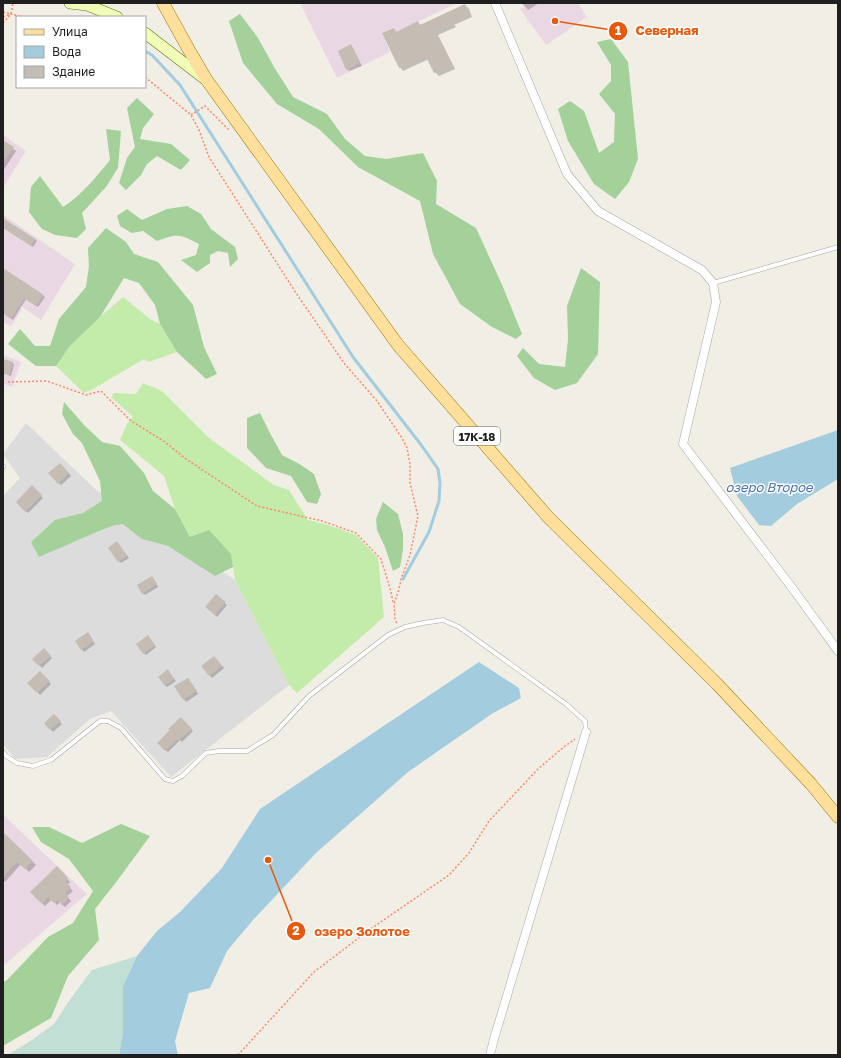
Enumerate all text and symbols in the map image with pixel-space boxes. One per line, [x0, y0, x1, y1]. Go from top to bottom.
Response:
legend [16, 16, 146, 88]
callout: Северная [608, 18, 707, 43]
text: Северная [635, 22, 699, 38]
text: 1 [615, 23, 621, 38]
text: Улица [52, 24, 88, 39]
text: Вода [52, 44, 81, 59]
text: Здание [52, 64, 95, 79]
road number: 17К-18 [454, 427, 500, 445]
water label: озеро Второе [725, 479, 814, 495]
callout: озеро Золотое [286, 918, 418, 943]
text: 2 [292, 923, 300, 938]
text: озеро Золотое [314, 923, 410, 939]

